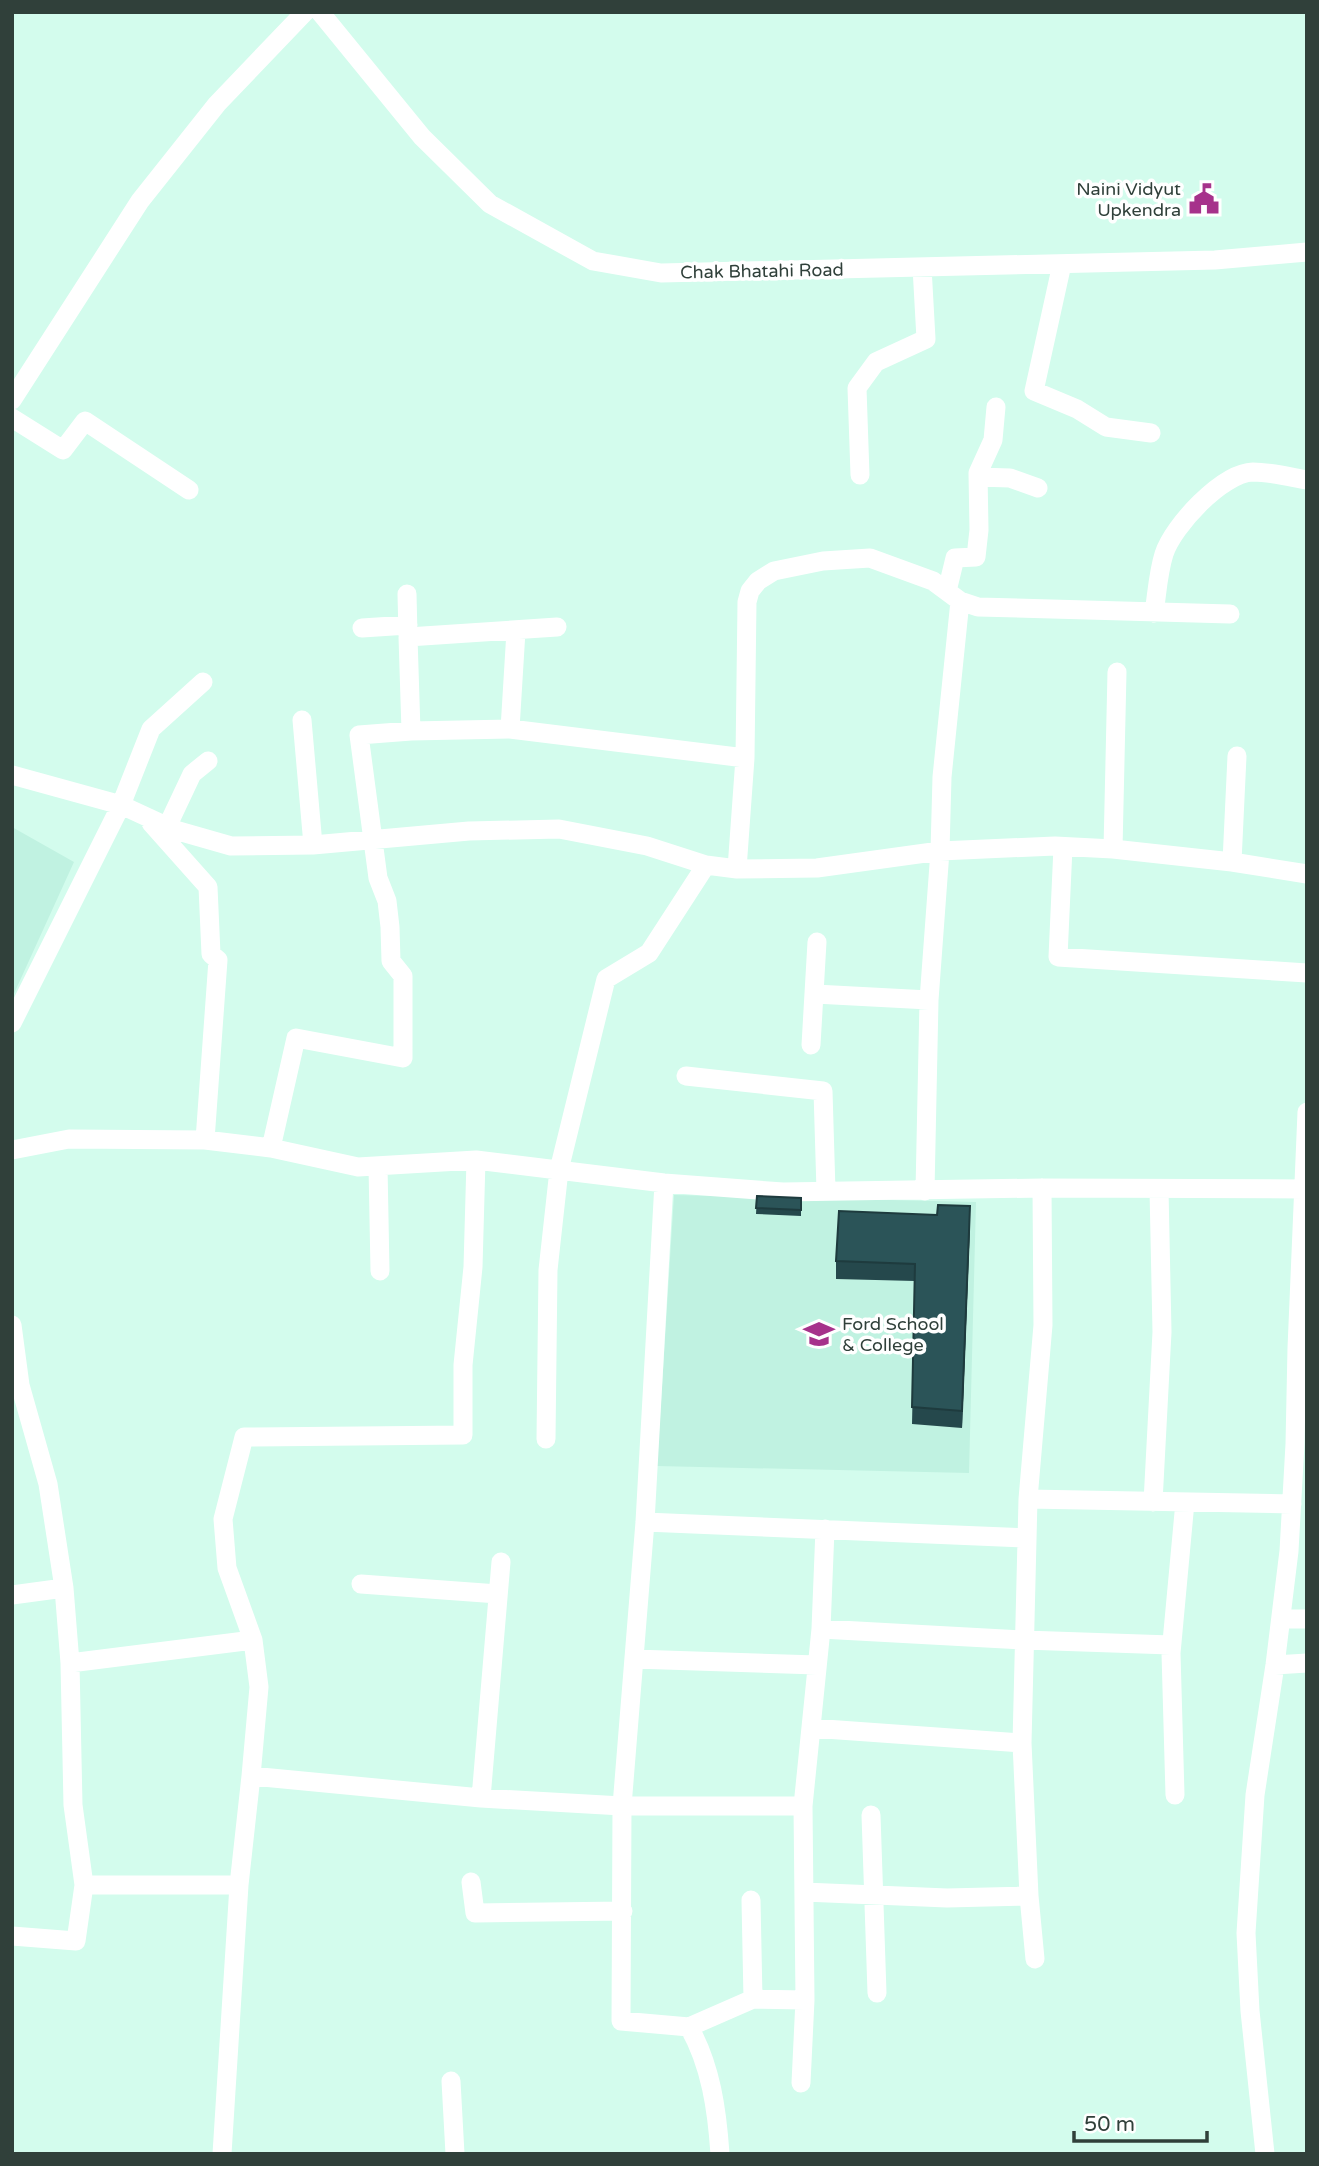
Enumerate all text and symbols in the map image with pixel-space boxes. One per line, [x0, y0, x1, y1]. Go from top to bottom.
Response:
place label: Naini Vidyut Upkendra [1076, 178, 1181, 221]
public building icon: Naini Vidyut Upkendra [1187, 182, 1221, 216]
street label: Chak Bhatahi Road [680, 259, 844, 283]
place label: Ford School & College [842, 1313, 944, 1356]
school or university icon: Ford School & College [802, 1317, 836, 1351]
scale bar [1074, 2100, 1207, 2144]
text: 50 m [1084, 2112, 1135, 2137]

